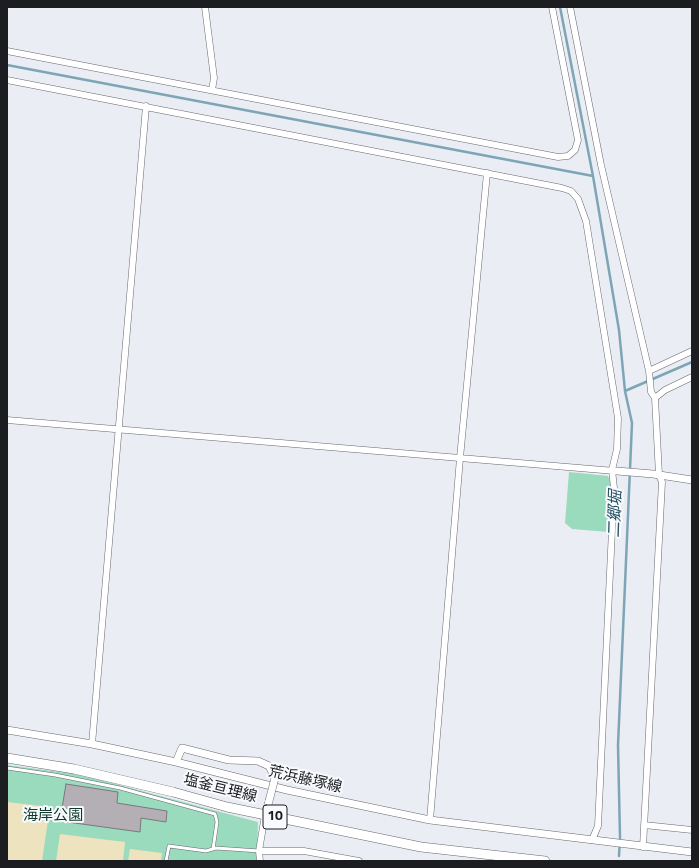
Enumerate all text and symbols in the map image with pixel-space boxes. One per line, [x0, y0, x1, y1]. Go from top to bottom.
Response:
water label: 二郷堀 [606, 490, 626, 538]
street label: 荒浜藤塚線 [266, 763, 344, 797]
street label: 塩釜亘理線 [181, 771, 259, 807]
road number: 10 [263, 805, 287, 829]
park label: 海岸公園 [23, 807, 83, 825]

